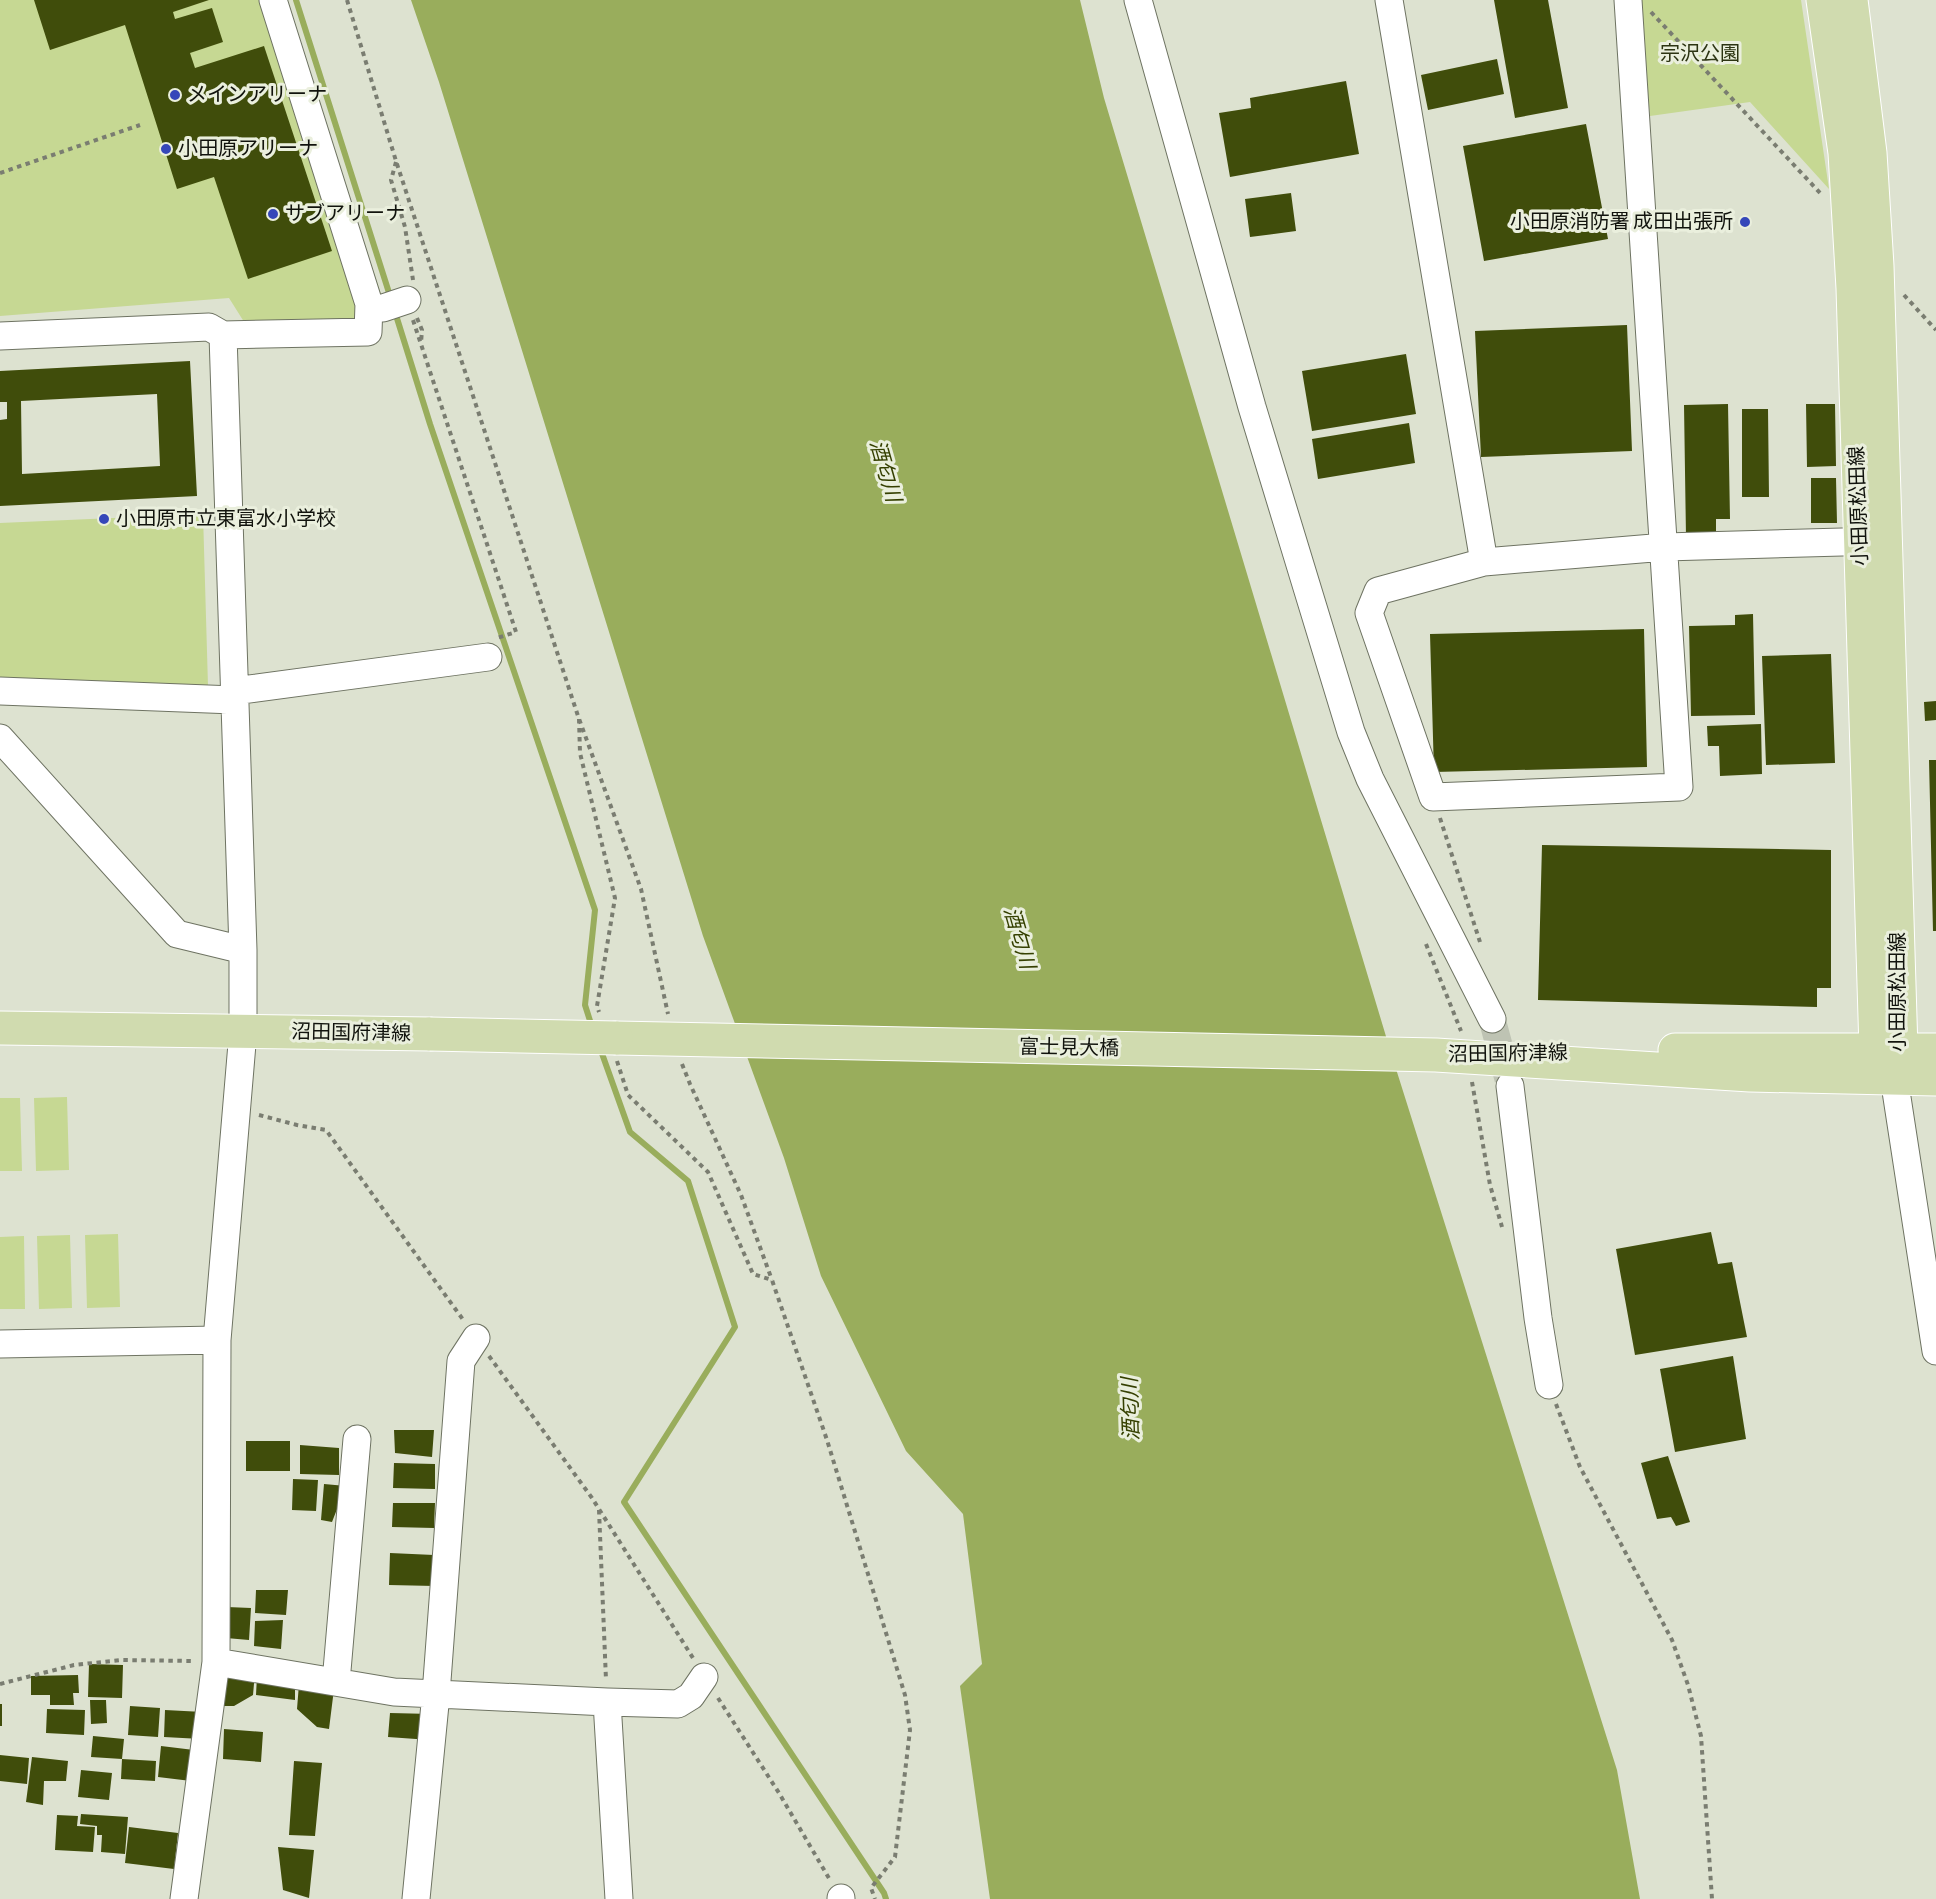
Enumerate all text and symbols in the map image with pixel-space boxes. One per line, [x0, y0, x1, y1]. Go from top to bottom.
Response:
park label: 宗沢公園 [1660, 42, 1740, 66]
place label: メインアリーナ [187, 83, 327, 107]
marker: メインアリーナ [168, 88, 182, 102]
place label: 小田原アリーナ [178, 137, 318, 161]
marker: 小田原アリーナ [159, 142, 173, 156]
place label: サブアリーナ [285, 202, 405, 226]
marker: サブアリーナ [266, 207, 280, 221]
place label: 小田原消防署 成田出張所 [1510, 210, 1733, 234]
marker: 小田原消防署 成田出張所 [1738, 215, 1752, 229]
water label: 酒匂川 [864, 437, 906, 507]
street label: 小田原松田線 [1845, 446, 1873, 566]
place label: 小田原市立東富水小学校 [116, 507, 336, 531]
marker: 小田原市立東富水小学校 [97, 512, 111, 526]
water label: 酒匂川 [998, 904, 1040, 974]
street label: 小田原松田線 [1886, 932, 1910, 1052]
street label: 沼田国府津線 [291, 1020, 411, 1046]
street label: 富士見大橋 [1019, 1035, 1119, 1061]
street label: 沼田国府津線 [1448, 1041, 1568, 1067]
water label: 酒匂川 [1117, 1375, 1145, 1441]

